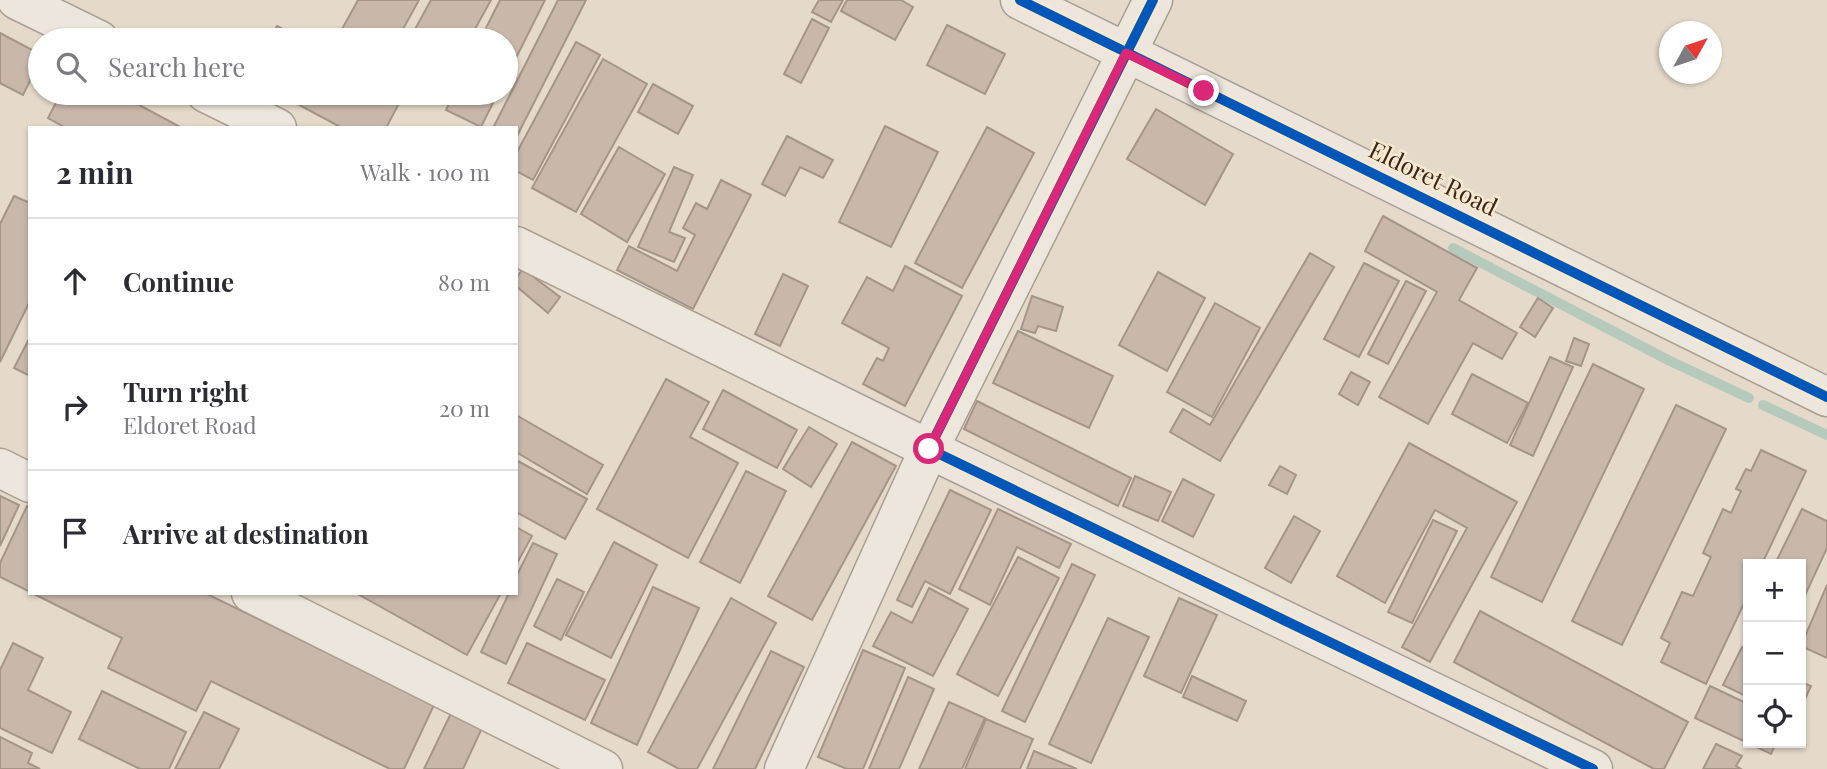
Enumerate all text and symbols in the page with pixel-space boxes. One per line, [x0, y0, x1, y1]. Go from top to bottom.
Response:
north arrow [1659, 21, 1722, 84]
search box [28, 28, 518, 105]
icon: search [52, 48, 90, 86]
text: Search here [108, 49, 245, 84]
route end [1188, 75, 1219, 106]
street label: Eldoret Road [1364, 132, 1504, 222]
text: 2 min [56, 152, 133, 192]
text: Walk · 100 m [360, 156, 490, 187]
icon: ahead [56, 262, 94, 300]
text: Continue [123, 264, 234, 299]
text: 80 m [438, 266, 490, 297]
text: Turn right [123, 374, 249, 409]
icon: right [56, 388, 94, 426]
text: 20 m [439, 392, 490, 423]
text: Eldoret Road [123, 409, 257, 440]
route start [913, 433, 944, 464]
icon: arrive [56, 514, 94, 552]
text: Arrive at destination [123, 516, 369, 551]
map controls [1743, 559, 1806, 748]
button: + [1743, 559, 1806, 622]
button: − [1743, 622, 1806, 685]
button: locate [1743, 685, 1806, 748]

